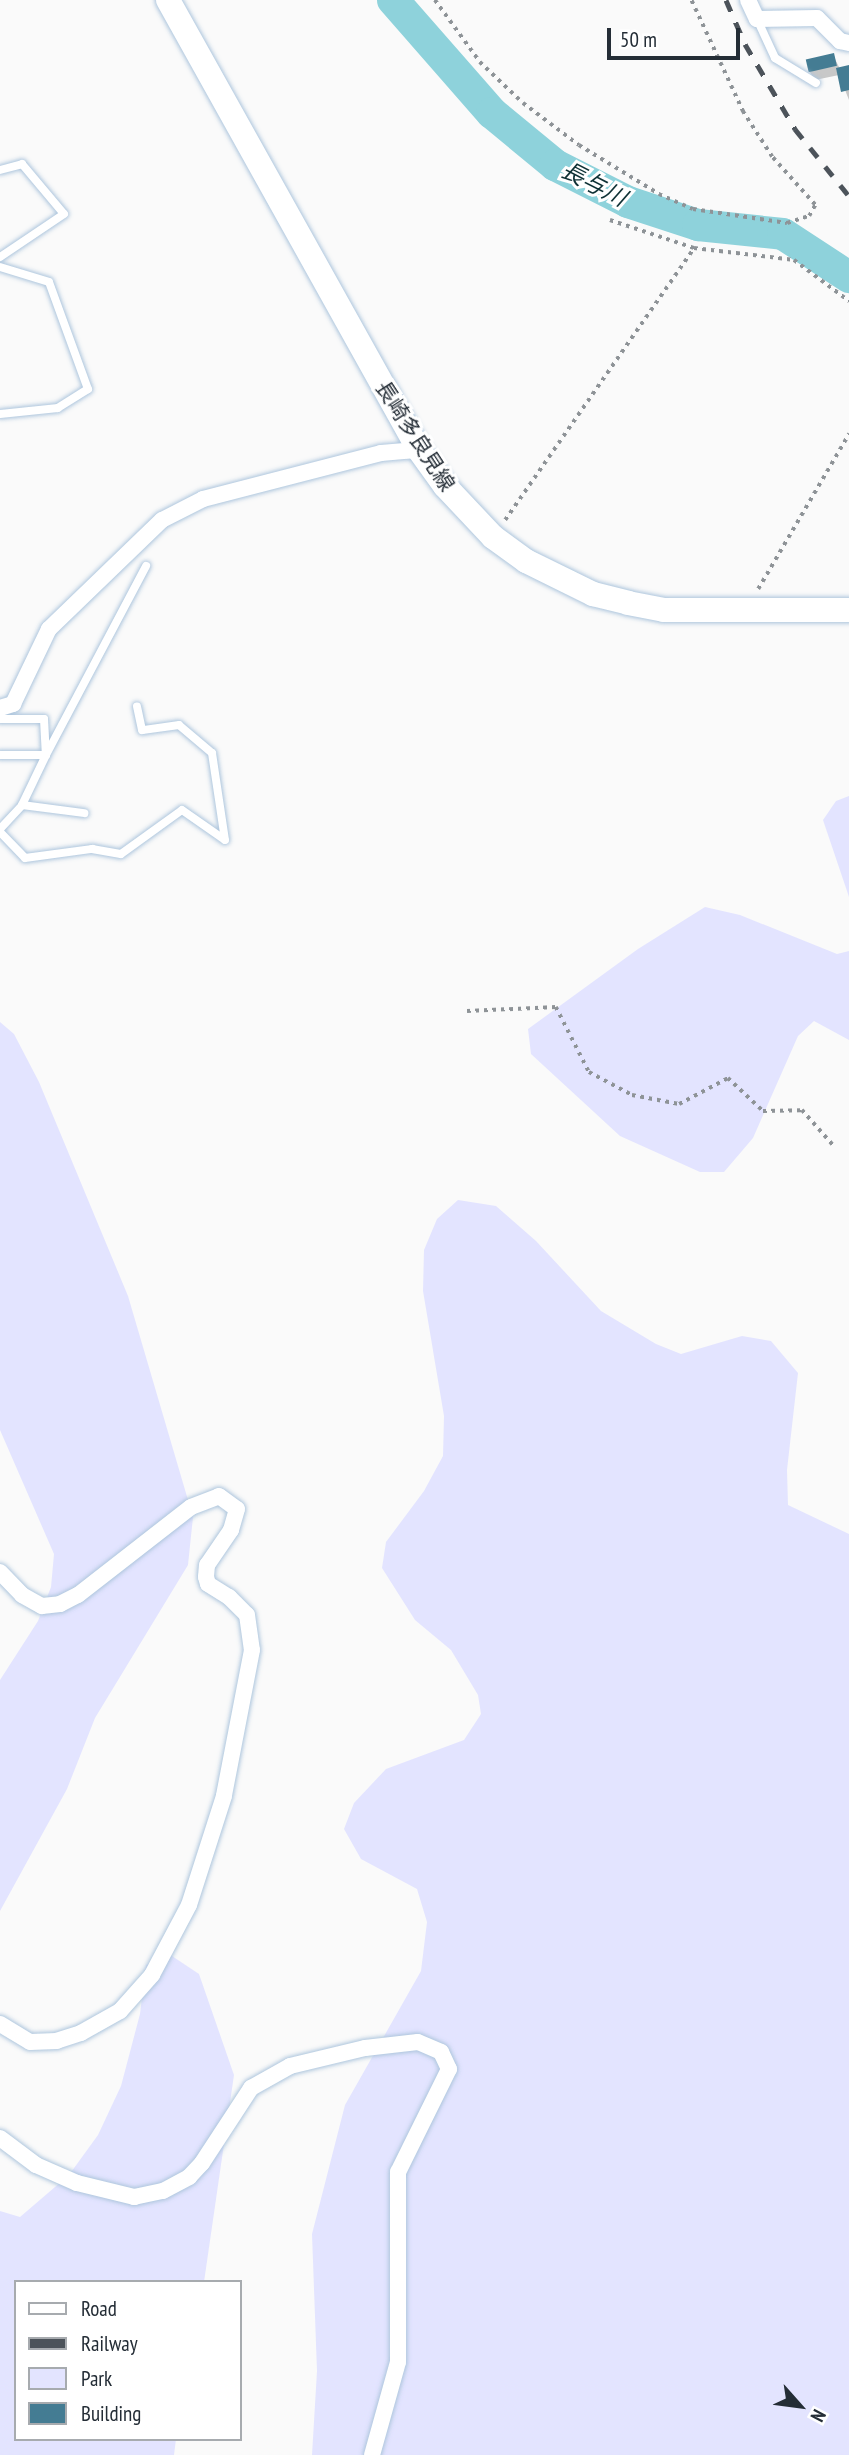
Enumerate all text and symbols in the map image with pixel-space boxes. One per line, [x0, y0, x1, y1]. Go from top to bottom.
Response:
scale bar [611, 14, 744, 58]
text: 50 m [620, 26, 657, 53]
water label: 長与川 [557, 156, 631, 212]
street label: 長崎多良見線 [370, 376, 460, 496]
legend [14, 2280, 242, 2441]
text: Road [81, 2295, 117, 2322]
text: Railway [81, 2330, 138, 2357]
text: Park [81, 2365, 112, 2392]
north arrow [765, 2371, 835, 2441]
text: Building [81, 2400, 141, 2427]
text: N [806, 2406, 832, 2426]

